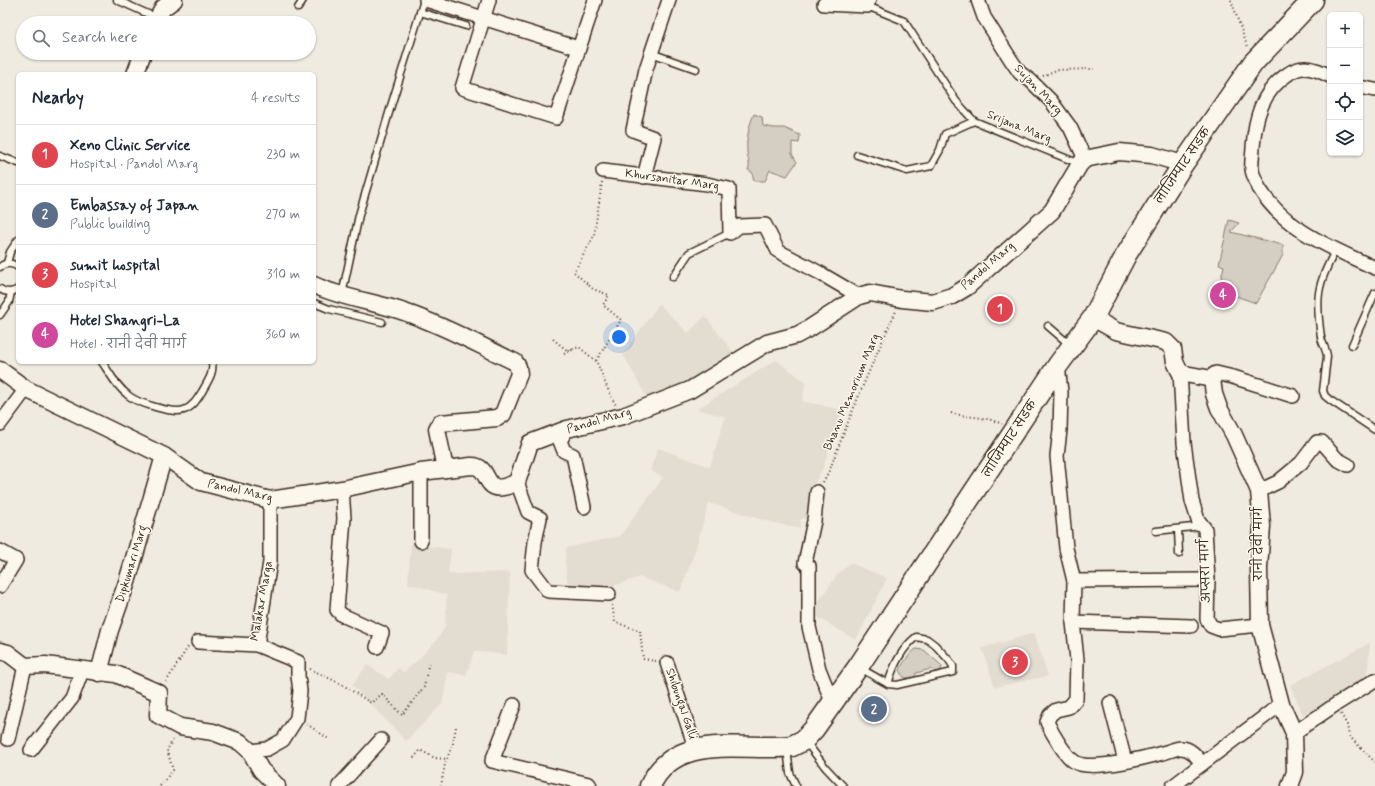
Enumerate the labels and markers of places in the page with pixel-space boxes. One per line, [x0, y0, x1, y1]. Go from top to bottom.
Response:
pin: 4 [1210, 280, 1236, 310]
pin: 1 [987, 294, 1013, 324]
pin: 3 [1002, 647, 1028, 677]
pin: 2 [861, 694, 887, 724]

